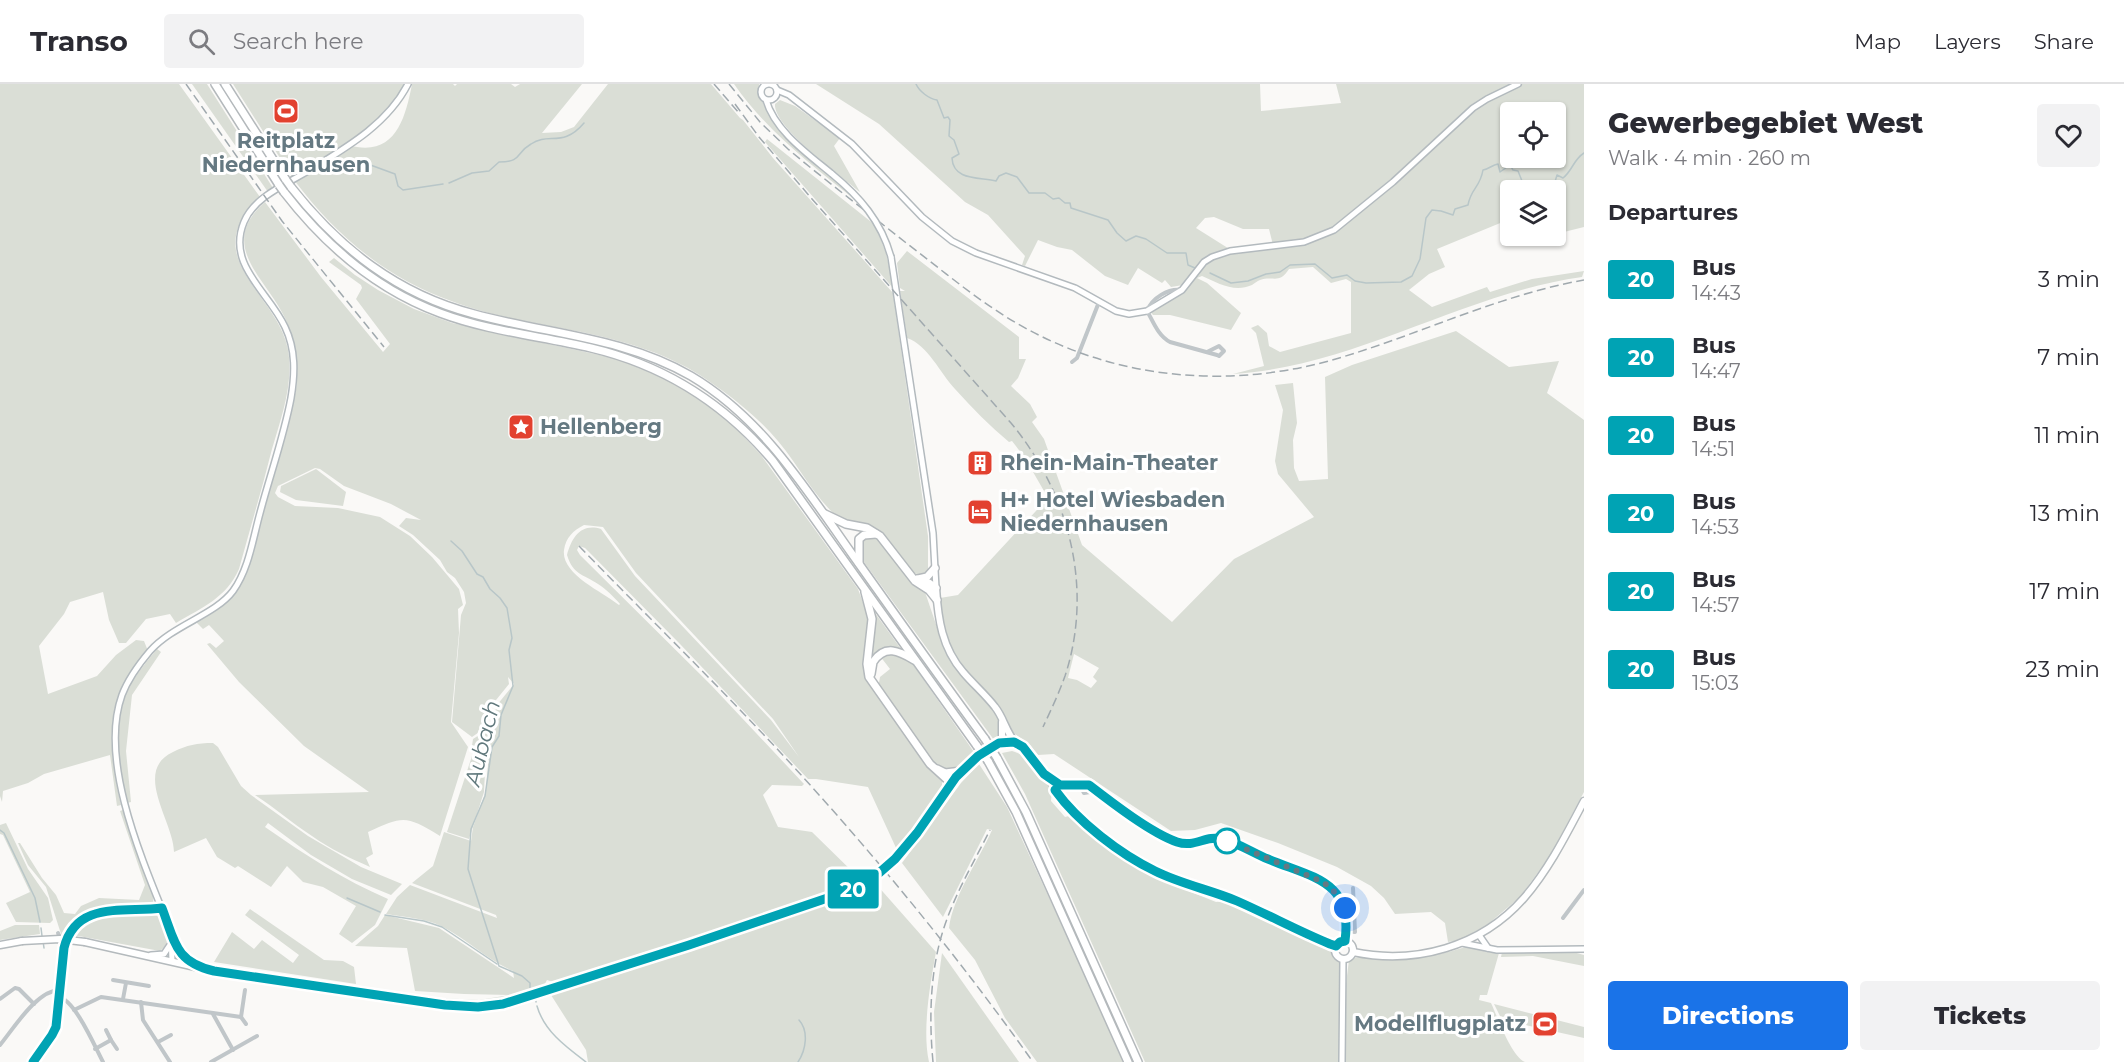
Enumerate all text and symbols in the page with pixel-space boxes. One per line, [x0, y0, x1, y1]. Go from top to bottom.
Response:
search box [164, 14, 584, 68]
text: Transo [30, 24, 128, 58]
icon: search [185, 25, 218, 58]
text: Search here [233, 28, 364, 55]
text: Map [1854, 29, 1901, 54]
text: Layers [1934, 29, 2001, 54]
text: Share [2034, 29, 2094, 54]
sports icon: Reitplatz Niedernhausen [271, 96, 301, 126]
map controls [1500, 102, 1566, 246]
button: locate [1500, 102, 1566, 168]
button: heart [2037, 104, 2100, 167]
text: Gewerbegebiet West [1608, 106, 1923, 140]
place label: Reitplatz Niedernhausen [202, 128, 370, 177]
text: Walk · 4 min · 260 m [1608, 146, 1811, 170]
button: layers [1500, 180, 1566, 246]
text: Departures [1608, 199, 1738, 226]
text: Bus [1692, 254, 1736, 281]
text: 3 min [2038, 266, 2100, 293]
text: 20 [1628, 267, 1654, 292]
text: 14:43 [1692, 281, 1741, 305]
text: Bus [1692, 332, 1736, 359]
text: 7 min [2037, 344, 2100, 371]
text: 20 [1628, 345, 1654, 370]
text: 14:47 [1692, 359, 1741, 383]
text: Bus [1692, 410, 1736, 437]
place icon: Hellenberg [506, 412, 536, 442]
place label: Hellenberg [540, 414, 662, 439]
text: 11 min [2034, 422, 2100, 449]
text: 20 [1628, 423, 1654, 448]
text: 14:51 [1692, 437, 1735, 461]
building icon: Rhein-Main-Theater [965, 448, 995, 478]
place label: Rhein-Main-Theater [1000, 450, 1218, 475]
place label: H+ Hotel Wiesbaden Niedernhausen [1000, 487, 1225, 536]
text: Bus [1692, 488, 1736, 515]
hotel icon: H+ Hotel Wiesbaden Niedernhausen [965, 497, 995, 527]
text: 13 min [2030, 500, 2100, 527]
text: 20 [1628, 501, 1654, 526]
text: 14:53 [1692, 515, 1739, 539]
text: Bus [1692, 566, 1736, 593]
text: 17 min [2029, 578, 2100, 605]
text: 20 [1628, 579, 1654, 604]
text: 14:57 [1692, 593, 1740, 617]
text: Bus [1692, 644, 1736, 671]
text: 23 min [2025, 656, 2100, 683]
text: 20 [1628, 657, 1654, 682]
text: 15:03 [1692, 671, 1739, 695]
water label: Aubach [458, 698, 506, 791]
unlabelled marker [1214, 828, 1240, 854]
line badge: 20 [826, 870, 880, 908]
text: 20 [840, 877, 866, 902]
your location [1330, 893, 1360, 923]
button: Directions [1608, 981, 1848, 1050]
button: Tickets [1860, 981, 2100, 1050]
sports icon: Modellflugplatz [1530, 1009, 1560, 1039]
place label: Modellflugplatz [1354, 1011, 1526, 1036]

